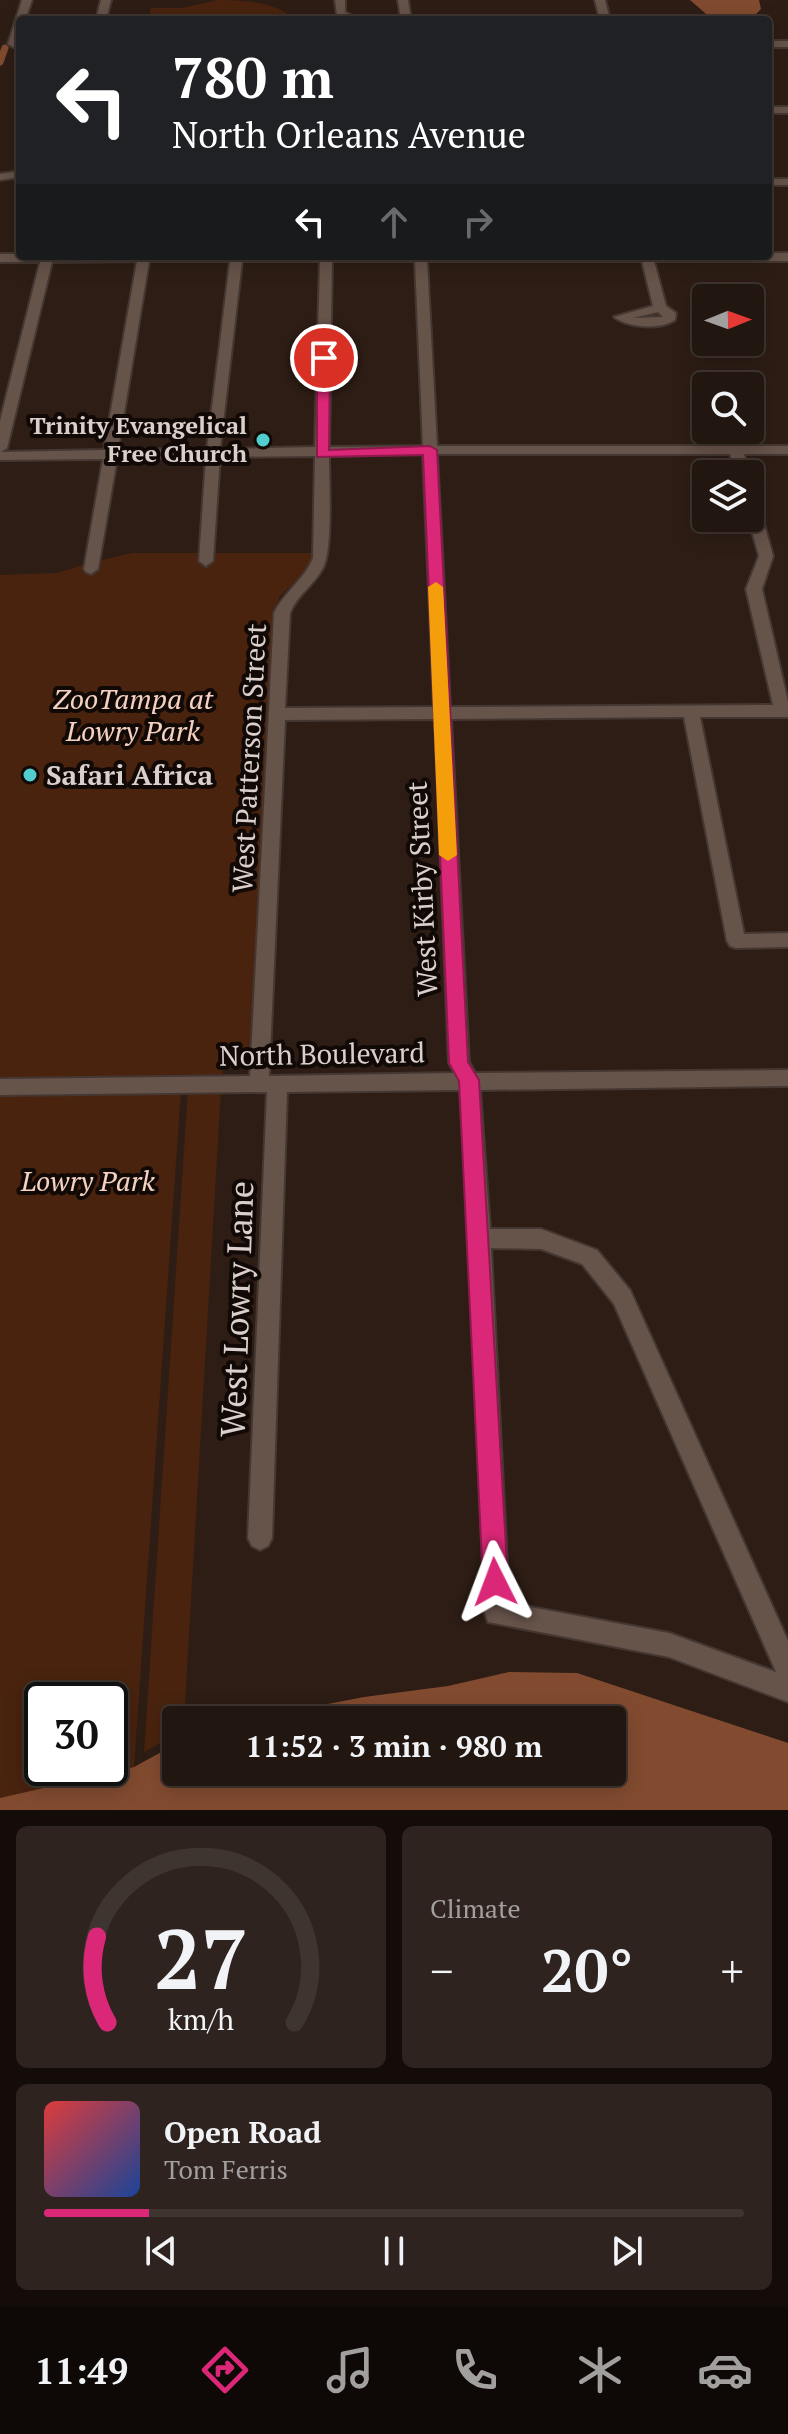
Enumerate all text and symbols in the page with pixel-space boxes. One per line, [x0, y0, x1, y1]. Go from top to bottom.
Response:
text: 780 m [172, 40, 334, 114]
icon: left [40, 48, 144, 152]
text: North Orleans Avenue [172, 111, 526, 158]
icon: left [288, 200, 332, 244]
icon: ahead [372, 200, 416, 244]
icon: right [456, 200, 500, 244]
north arrow [692, 284, 764, 356]
map controls [692, 284, 764, 532]
pin [290, 324, 358, 392]
icon: arrive [302, 336, 346, 380]
button: search [692, 372, 764, 444]
place label: Trinity Evangelical Free Church [30, 409, 248, 469]
marker: Trinity Evangelical Free Church [254, 431, 272, 449]
button: layers [692, 460, 764, 532]
street label: West Patterson Street [223, 622, 274, 894]
park label: ZooTampa at Lowry Park [53, 680, 214, 749]
place label: Safari Africa [46, 756, 213, 793]
marker: Safari Africa [21, 766, 39, 784]
street label: West Kirby Street [397, 780, 446, 998]
street label: North Boulevard [219, 1033, 425, 1074]
park label: Lowry Park [20, 1162, 156, 1199]
street label: West Lowry Lane [210, 1180, 263, 1438]
position arrow [453, 1540, 537, 1624]
speed limit sign: 30 [24, 1682, 128, 1786]
text: 11:52 · 3 min · 980 m [246, 1726, 542, 1766]
text: Climate [430, 1891, 521, 1925]
text: 27 [154, 1903, 248, 2013]
text: 20° [541, 1930, 633, 2009]
text: − [430, 1941, 453, 2000]
text: + [721, 1941, 744, 2000]
text: km/h [168, 2000, 234, 2038]
text: Open Road [164, 2112, 321, 2152]
text: Tom Ferris [164, 2152, 288, 2186]
icon: previous [139, 2229, 183, 2273]
icon: pause [372, 2229, 416, 2273]
icon: next [605, 2229, 649, 2273]
icon: directions [197, 2342, 253, 2398]
icon: music [322, 2342, 378, 2398]
icon: phone [447, 2342, 503, 2398]
icon: climate [572, 2342, 628, 2398]
icon: car [697, 2342, 753, 2398]
text: 11:49 [35, 2347, 128, 2394]

